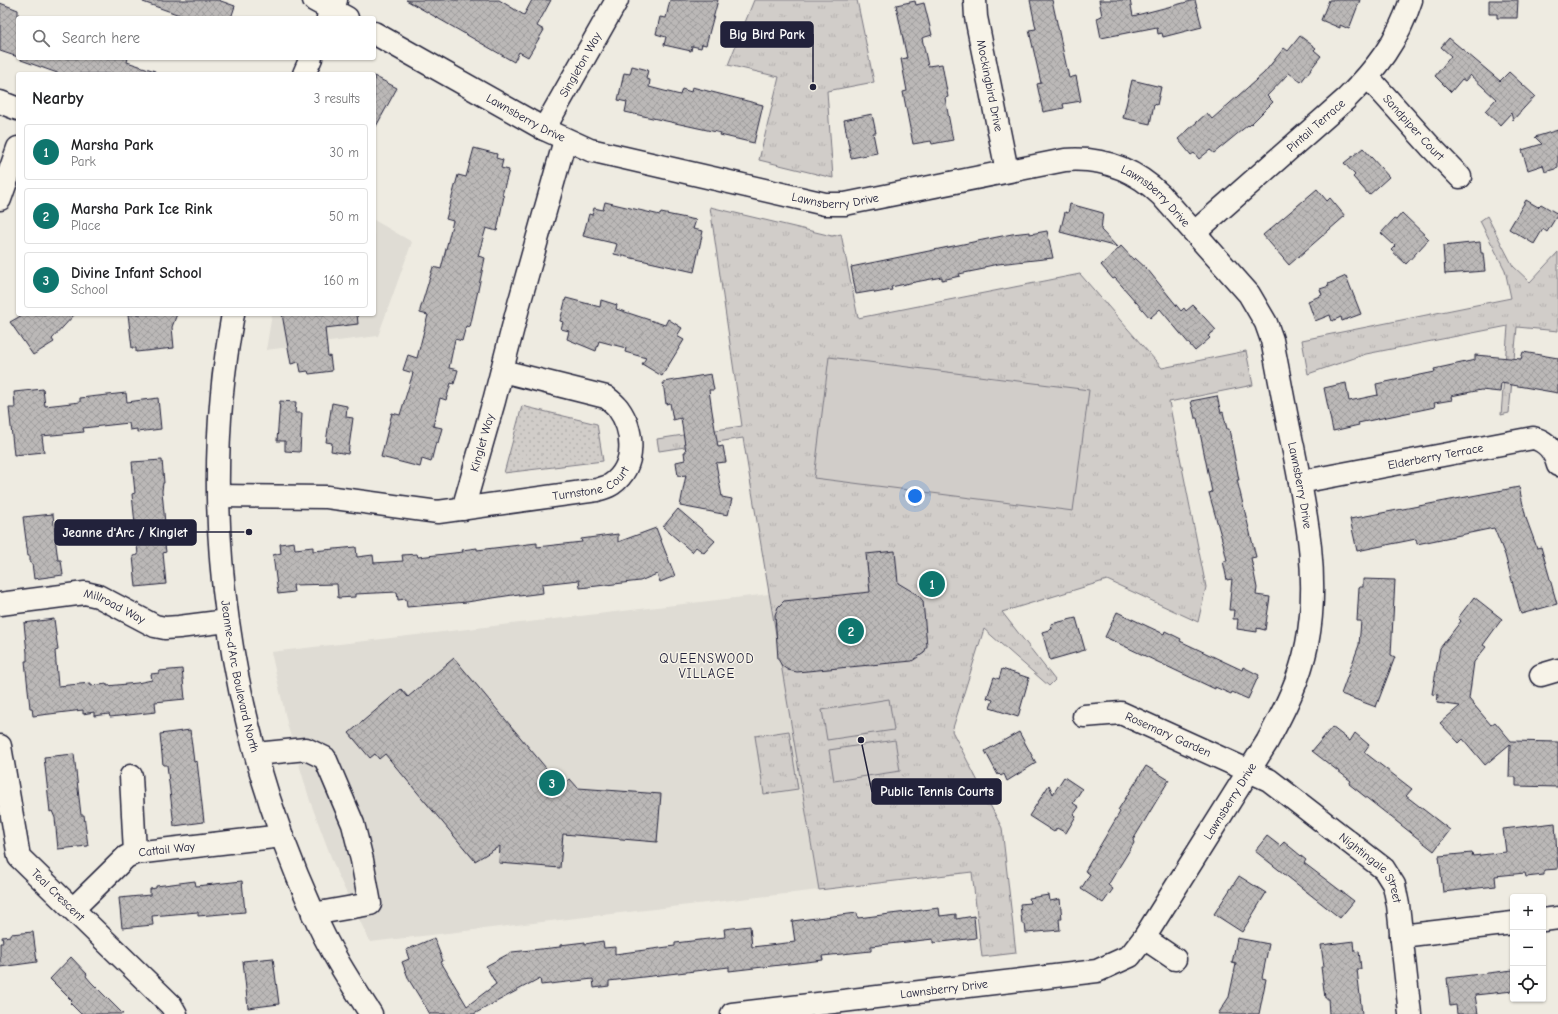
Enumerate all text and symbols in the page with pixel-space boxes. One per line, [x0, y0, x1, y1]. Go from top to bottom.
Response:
search box [16, 16, 376, 60]
callout: Big Bird Park [721, 22, 813, 47]
icon: search [30, 27, 52, 49]
text: Big Bird Park [729, 27, 805, 42]
text: Search here [62, 29, 140, 47]
street label: Singleton Way [557, 29, 605, 100]
street label: Mockingbird Drive [974, 38, 1006, 133]
text: Nearby [32, 89, 83, 108]
text: 3 results [314, 91, 360, 106]
street label: Lawnsberry Drive [484, 91, 568, 145]
street label: Sandpiper Court [1380, 92, 1447, 164]
street label: Pintail Terrace [1284, 96, 1348, 155]
text: Marsha Park [71, 136, 153, 154]
text: 1 [43, 145, 49, 160]
text: 30 m [329, 145, 359, 160]
text: Park [71, 154, 96, 169]
street label: Lawnsberry Drive [1119, 162, 1193, 230]
street label: Lawnsberry Drive [790, 190, 880, 211]
text: Marsha Park Ice Rink [71, 200, 212, 218]
text: 2 [43, 209, 49, 224]
text: 50 m [329, 209, 359, 224]
text: Place [71, 218, 101, 233]
text: Divine Infant School [71, 264, 202, 282]
text: 3 [43, 273, 49, 288]
text: 160 m [324, 273, 359, 288]
text: School [71, 282, 108, 297]
street label: Kinglet Way [467, 411, 497, 473]
street label: Lawnsberry Drive [1285, 441, 1315, 530]
street label: Elderberry Terrace [1387, 441, 1485, 472]
street label: Turnstone Court [551, 464, 632, 503]
your location [905, 486, 925, 506]
callout: Jeanne d'Arc / Kinglet [55, 520, 196, 545]
text: Jeanne d'Arc / Kinglet [62, 525, 188, 540]
pin: 1 [919, 569, 945, 599]
street label: Millroad Way [82, 586, 148, 627]
street label: Jeanne-d'Arc Boulevard North [218, 599, 262, 754]
pin: 2 [838, 616, 864, 646]
district label: QUEENSWOOD VILLAGE [659, 651, 755, 681]
street label: Rosemary Garden [1123, 709, 1213, 760]
street label: Lawnsberry Drive [1201, 760, 1259, 842]
pin: 3 [539, 768, 565, 798]
callout: Public Tennis Courts [872, 779, 1001, 804]
text: Public Tennis Courts [880, 784, 994, 799]
street label: Nightingale Street [1336, 830, 1404, 905]
street label: Cattail Way [138, 839, 196, 860]
street label: Teal Crescent [28, 866, 88, 924]
map controls [1510, 894, 1546, 1002]
button: + [1510, 894, 1546, 930]
button: − [1510, 930, 1546, 966]
button: locate [1510, 966, 1546, 1002]
street label: Lawnsberry Drive [899, 977, 989, 1001]

